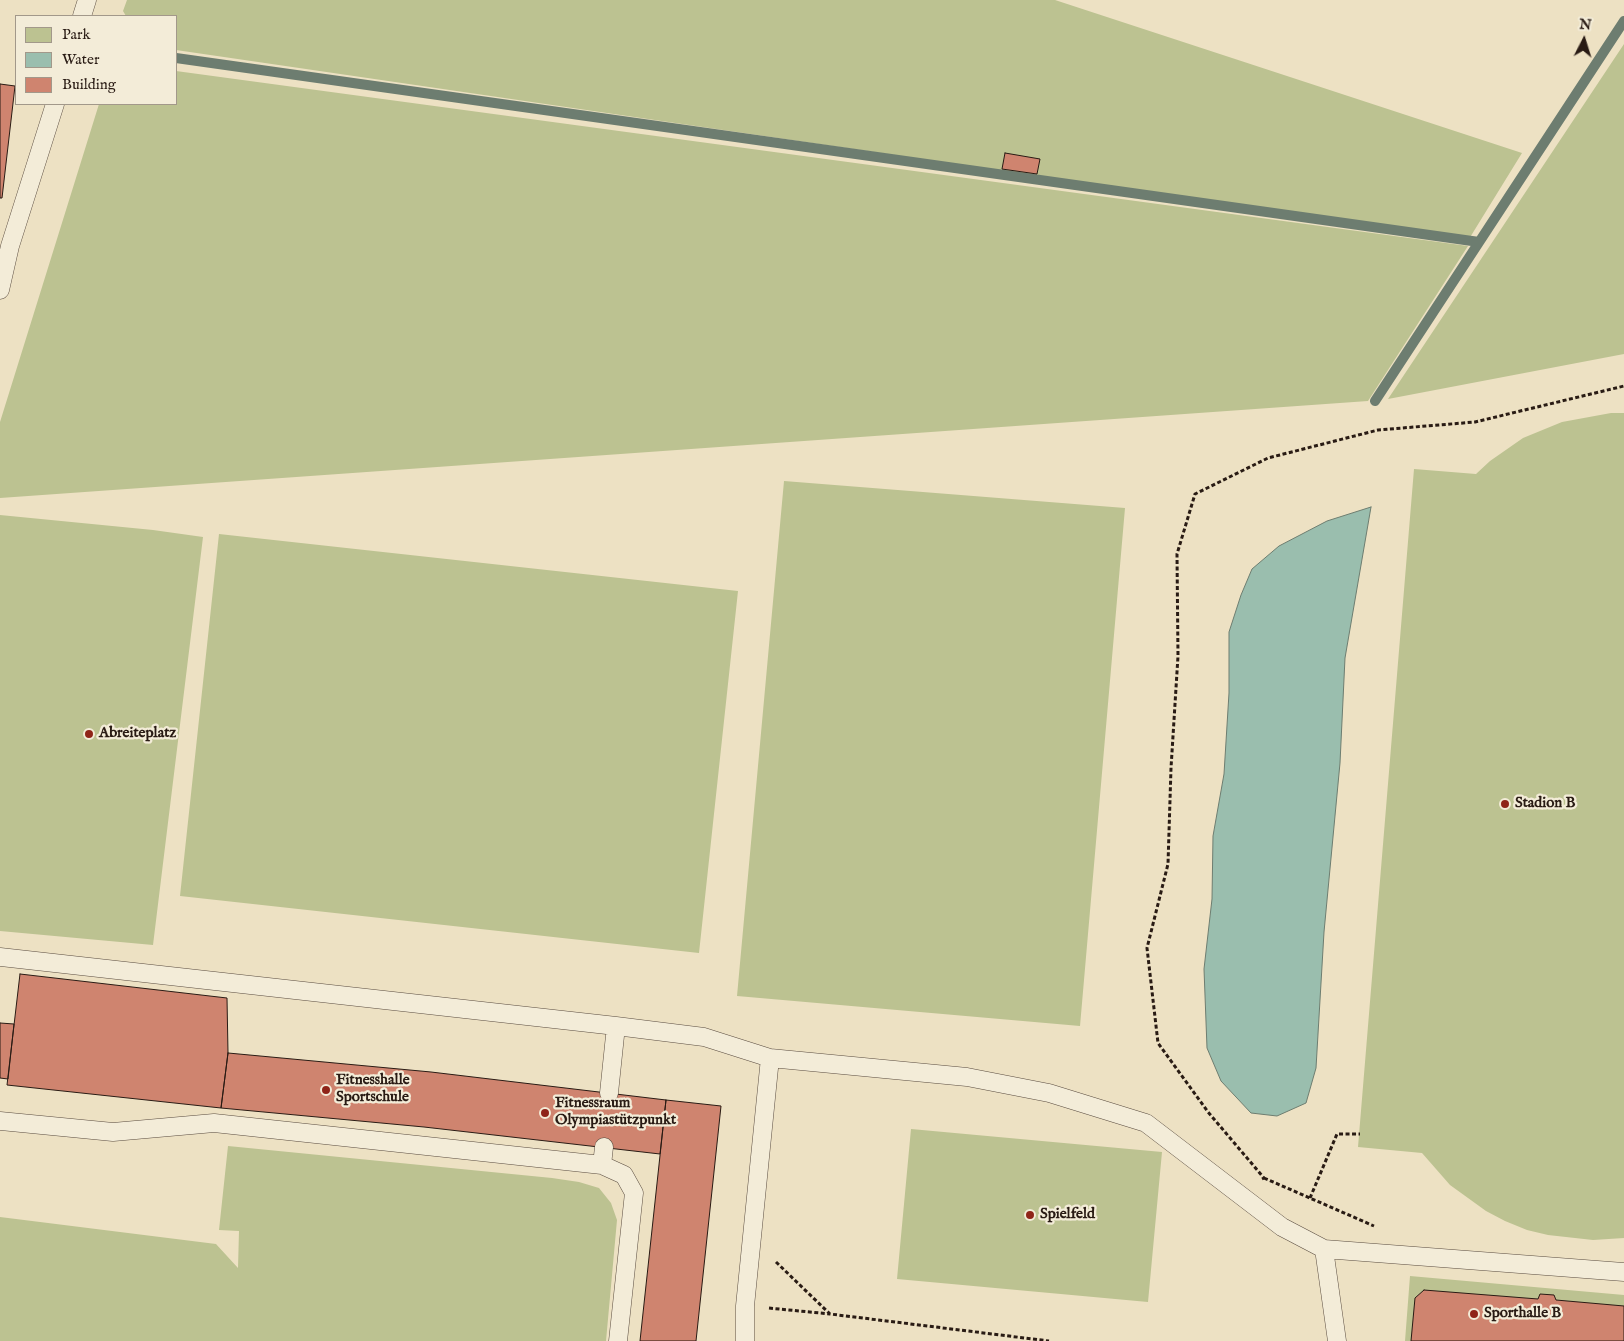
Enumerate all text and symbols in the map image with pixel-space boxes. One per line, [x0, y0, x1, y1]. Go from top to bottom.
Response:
legend [15, 15, 178, 105]
north arrow [1559, 15, 1609, 65]
text: N [1578, 16, 1592, 35]
text: Park [62, 25, 91, 44]
text: Water [62, 50, 99, 69]
text: Building [62, 75, 116, 94]
place label: Abreiteplatz [99, 725, 176, 743]
marker: Abreiteplatz [83, 728, 95, 740]
place label: Stadion B [1515, 795, 1575, 813]
marker: Stadion B [1499, 798, 1511, 810]
place label: Fitnesshalle Sportschule [336, 1072, 410, 1107]
marker: Fitnesshalle Sportschule [320, 1084, 332, 1096]
place label: Fitnessraum Olympiastützpunkt [555, 1095, 676, 1130]
marker: Fitnessraum Olympiastützpunkt [539, 1107, 551, 1119]
place label: Spielfeld [1040, 1206, 1095, 1224]
marker: Spielfeld [1024, 1209, 1036, 1221]
place label: Sporthalle B [1484, 1305, 1561, 1323]
marker: Sporthalle B [1468, 1308, 1480, 1320]

